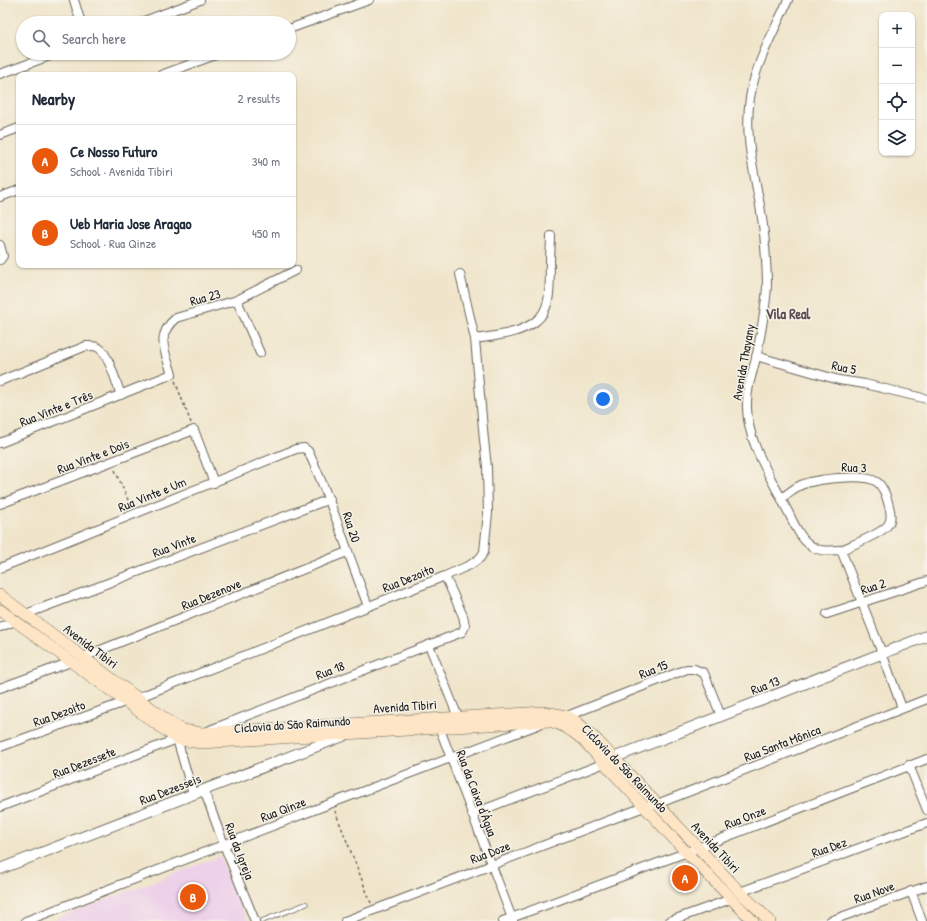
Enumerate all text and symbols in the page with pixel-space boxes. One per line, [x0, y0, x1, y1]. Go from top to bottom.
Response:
map controls [879, 12, 915, 156]
button: + [879, 12, 915, 48]
search box [16, 16, 296, 60]
icon: search [30, 27, 52, 49]
text: Search here [62, 28, 126, 49]
button: − [879, 48, 915, 84]
button: locate [879, 84, 915, 120]
text: Nearby [32, 87, 75, 110]
text: 2 results [238, 89, 280, 107]
button: layers [879, 120, 915, 156]
text: Ce Nosso Futuro [70, 141, 157, 162]
text: A [42, 152, 48, 170]
text: 340 m [252, 152, 280, 170]
text: School · Avenida Tibiri [70, 162, 173, 180]
text: Ueb Maria Jose Aragao [70, 213, 192, 234]
text: B [42, 224, 48, 242]
text: 450 m [252, 224, 280, 242]
text: School · Rua Qinze [70, 234, 156, 252]
street label: Rua 23 [188, 284, 223, 310]
district label: Vila Real [766, 304, 811, 323]
street label: Avenida Thayany [727, 322, 759, 402]
street label: Rua 5 [830, 356, 858, 378]
street label: Rua Vinte e Três [17, 385, 95, 431]
your location [593, 389, 613, 409]
street label: Rua Vinte e Dois [55, 434, 131, 478]
street label: Rua 3 [841, 458, 867, 476]
street label: Rua Vinte e Um [115, 472, 189, 516]
street label: Rua 20 [339, 509, 365, 545]
street label: Rua Vinte [150, 529, 198, 561]
street label: Rua Dezoito [380, 560, 436, 596]
street label: Rua Dezenove [179, 574, 243, 614]
street label: Rua 2 [858, 574, 888, 598]
street label: Avenida Tibiri [60, 620, 122, 672]
street label: Rua 15 [636, 655, 670, 683]
street label: Rua 18 [313, 656, 347, 684]
street label: Rua 13 [748, 671, 782, 699]
street label: Rua Dezoito [31, 695, 87, 731]
street label: Avenida Tibiri [373, 695, 437, 717]
street label: Ciclovia do São Raimundo [233, 711, 351, 737]
street label: Ciclovia do São Raimundo [578, 720, 672, 816]
street label: Rua Santa Mônica [741, 720, 823, 766]
street label: Rua Dezessete [50, 742, 118, 782]
street label: Rua da Caixa d'Água [452, 747, 502, 839]
street label: Rua Dezesseis [137, 769, 203, 809]
street label: Rua Qinze [258, 792, 308, 826]
street label: Rua Onze [722, 801, 768, 833]
street label: Avenida Tibiri [688, 818, 744, 876]
street label: Rua da Igreja [221, 820, 259, 882]
street label: Rua Dez [809, 832, 849, 862]
street label: Rua Doze [467, 836, 513, 868]
pin: A [672, 863, 698, 893]
street label: Rua Nove [851, 876, 897, 908]
pin: B [180, 882, 206, 912]

